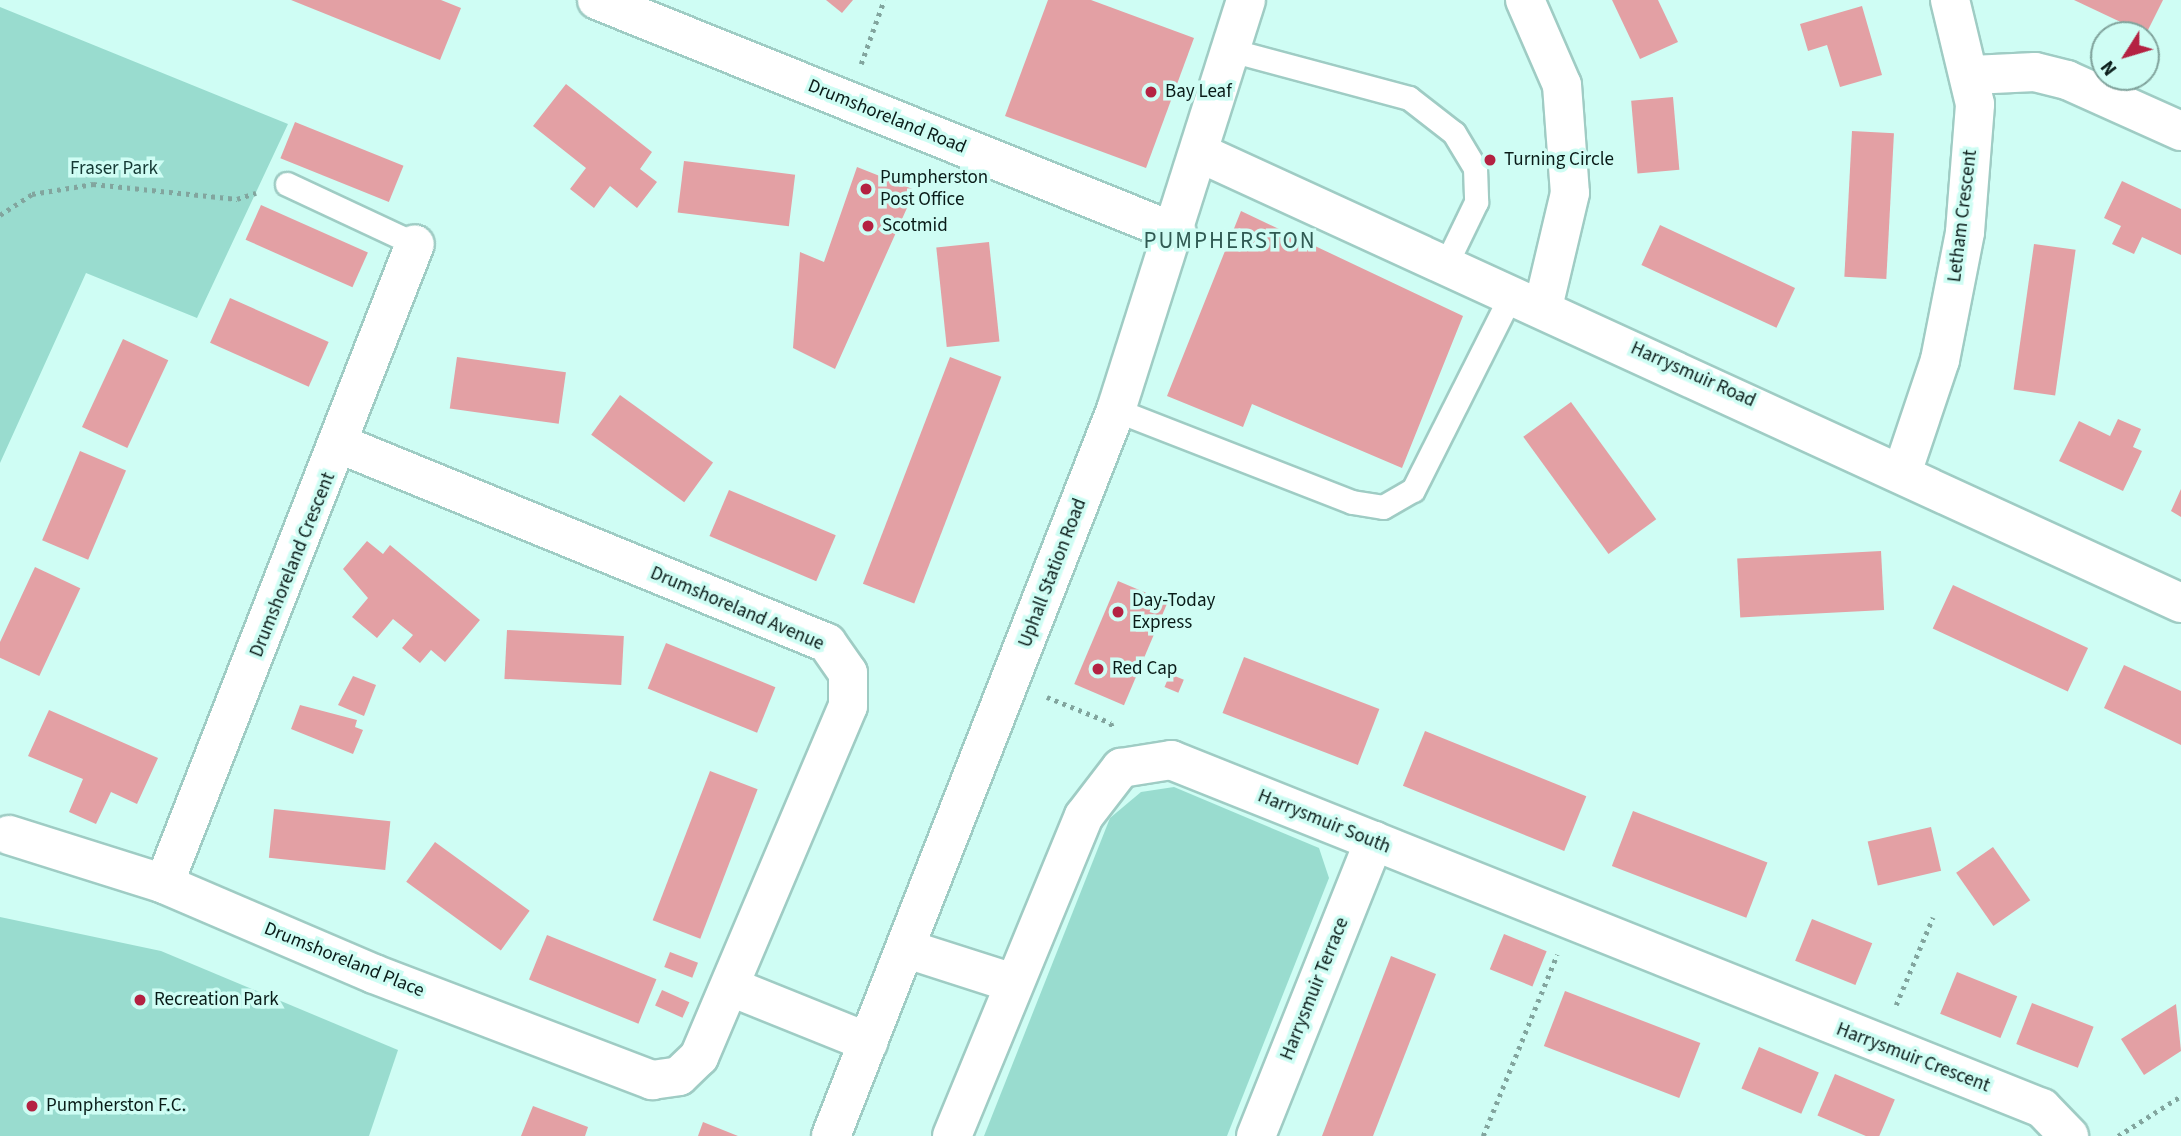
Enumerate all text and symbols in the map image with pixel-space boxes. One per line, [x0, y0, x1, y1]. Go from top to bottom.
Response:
north arrow [2090, 21, 2160, 91]
text: N [2095, 55, 2124, 81]
street label: Drumshoreland Road [805, 75, 969, 159]
place label: Bay Leaf [1165, 81, 1232, 103]
marker: Bay Leaf [1143, 84, 1159, 100]
street label: Letham Crescent [1944, 148, 1982, 284]
place label: Turning Circle [1504, 149, 1614, 171]
marker: Turning Circle [1482, 152, 1498, 168]
park label: Fraser Park [70, 158, 158, 180]
place label: Pumpherston Post Office [880, 167, 988, 211]
marker: Pumpherston Post Office [858, 181, 874, 197]
place label: Scotmid [882, 215, 948, 237]
marker: Scotmid [860, 218, 876, 234]
district label: PUMPHERSTON [1145, 227, 1315, 255]
street label: Harrysmuir Road [1627, 337, 1759, 413]
street label: Drumshoreland Crescent [246, 469, 340, 661]
street label: Uphall Station Road [1014, 495, 1092, 651]
street label: Drumshoreland Avenue [647, 562, 827, 656]
place label: Day-Today Express [1132, 590, 1215, 634]
marker: Day-Today Express [1110, 604, 1126, 620]
place label: Red Cap [1112, 658, 1177, 680]
marker: Red Cap [1090, 661, 1106, 677]
street label: Harrysmuir South [1254, 785, 1394, 859]
street label: Harrysmuir Terrace [1276, 914, 1354, 1064]
street label: Drumshoreland Place [261, 917, 427, 1003]
place label: Recreation Park [154, 989, 279, 1011]
marker: Recreation Park [132, 992, 148, 1008]
street label: Harrysmuir Crescent [1833, 1018, 1993, 1098]
place label: Pumpherston F.C. [46, 1095, 186, 1117]
marker: Pumpherston F.C. [24, 1098, 40, 1114]

